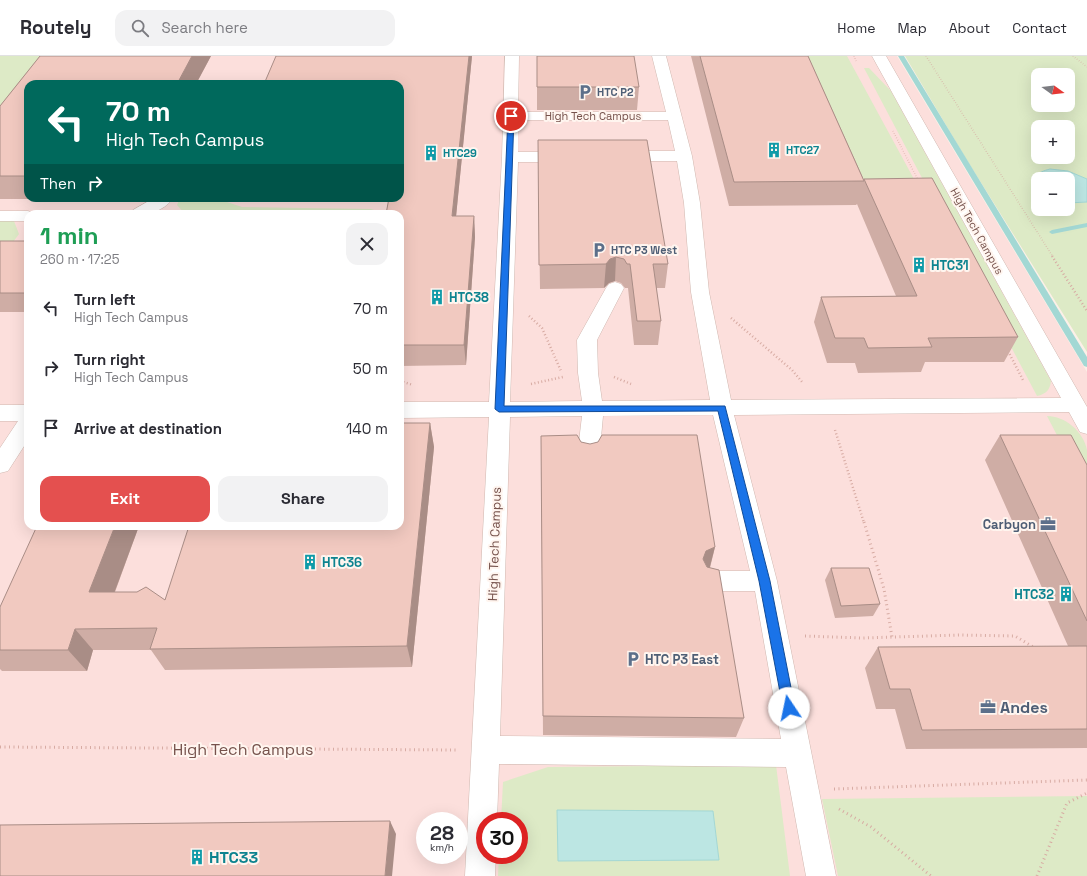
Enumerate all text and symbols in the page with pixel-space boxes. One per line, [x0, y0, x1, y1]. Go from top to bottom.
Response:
search box [115, 10, 395, 46]
text: Routely [20, 15, 91, 40]
icon: search [129, 17, 151, 39]
text: Search here [161, 18, 248, 37]
text: Home [837, 19, 875, 37]
text: Map [897, 19, 927, 37]
text: About [949, 19, 990, 37]
text: Contact [1012, 19, 1067, 37]
north arrow [1031, 68, 1075, 112]
map controls [1031, 68, 1075, 216]
parking icon: HTC P2 [576, 83, 594, 101]
place label: HTC P2 [597, 85, 634, 99]
text: 70 m [106, 93, 171, 129]
icon: left [40, 96, 92, 148]
pin [494, 99, 528, 133]
icon: arrive [500, 105, 522, 127]
street label: High Tech Campus [545, 109, 642, 123]
button: + [1031, 120, 1075, 164]
text: High Tech Campus [106, 128, 264, 151]
building icon: HTC27 [765, 141, 783, 159]
place label: HTC27 [786, 143, 819, 157]
building icon: HTC29 [422, 144, 440, 162]
place label: HTC29 [443, 146, 477, 160]
icon: right [84, 172, 106, 194]
button: − [1031, 172, 1075, 216]
text: Then [40, 174, 76, 193]
street label: High Tech Campus [947, 185, 1007, 277]
text: 1 min [40, 220, 99, 251]
button: close [346, 223, 388, 265]
parking icon: HTC P3 West [590, 241, 608, 259]
place label: HTC P3 West [611, 243, 677, 257]
text: 260 m · 17:25 [40, 251, 119, 268]
building icon: HTC31 [910, 256, 928, 274]
place label: HTC31 [931, 257, 969, 274]
building icon: HTC38 [428, 288, 446, 306]
place label: HTC38 [449, 289, 489, 306]
text: Turn left [74, 290, 136, 309]
icon: left [40, 297, 62, 319]
text: 70 m [353, 299, 388, 318]
text: High Tech Campus [74, 309, 188, 326]
text: Turn right [74, 350, 145, 369]
icon: right [40, 357, 62, 379]
text: 50 m [353, 359, 388, 378]
text: High Tech Campus [74, 369, 188, 386]
icon: arrive [40, 417, 62, 439]
text: Arrive at destination [74, 419, 222, 438]
text: 140 m [346, 419, 388, 438]
button: Exit [40, 476, 210, 522]
button: Share [218, 476, 388, 522]
street label: High Tech Campus [484, 486, 505, 601]
office icon: Carbyon [1039, 515, 1057, 533]
place label: Carbyon [983, 516, 1036, 533]
building icon: HTC36 [301, 553, 319, 571]
place label: HTC36 [322, 554, 362, 571]
building icon: HTC32 [1057, 585, 1075, 603]
place label: HTC32 [1014, 586, 1054, 603]
parking icon: HTC P3 East [624, 650, 642, 668]
place label: HTC P3 East [645, 651, 719, 668]
position arrow [768, 687, 810, 729]
place label: Andes [1000, 697, 1048, 718]
office icon: Andes [979, 698, 997, 716]
street label: High Tech Campus [173, 739, 313, 760]
speed limit sign: 30 [476, 812, 528, 864]
text: 28 [430, 820, 454, 846]
text: km/h [430, 841, 454, 854]
place label: HTC33 [209, 847, 258, 868]
building icon: HTC33 [188, 848, 206, 866]

